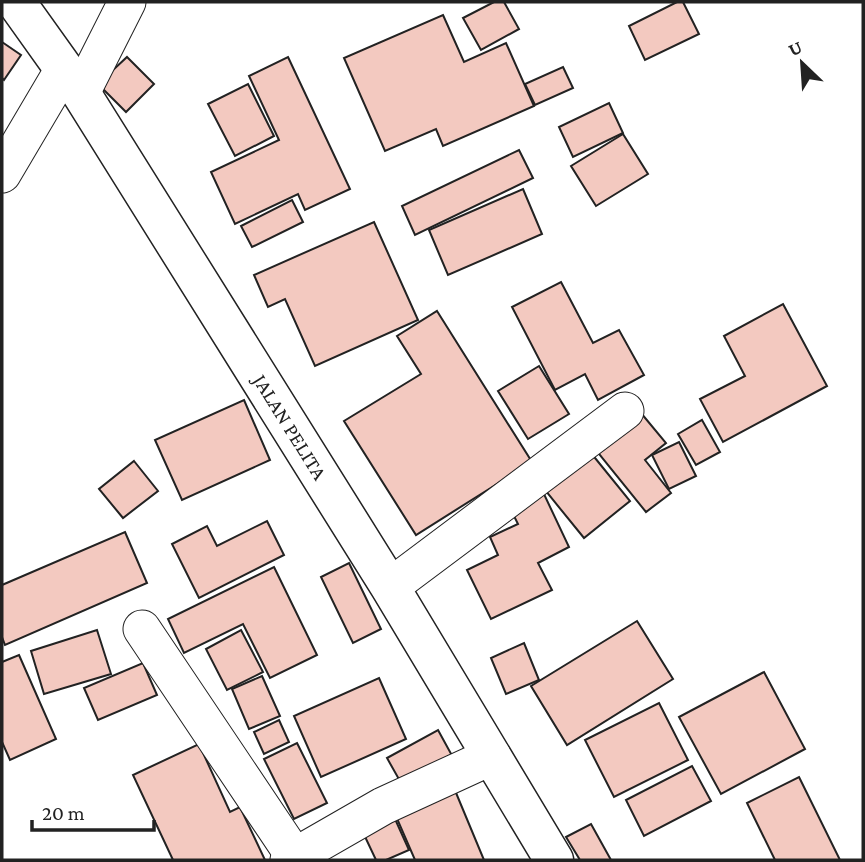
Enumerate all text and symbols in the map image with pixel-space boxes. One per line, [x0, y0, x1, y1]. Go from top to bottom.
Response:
north arrow [767, 28, 837, 98]
text: U [785, 36, 805, 60]
street label: JALAN PELITA [247, 368, 332, 484]
scale bar [32, 788, 154, 832]
text: 20 m [42, 801, 85, 825]

